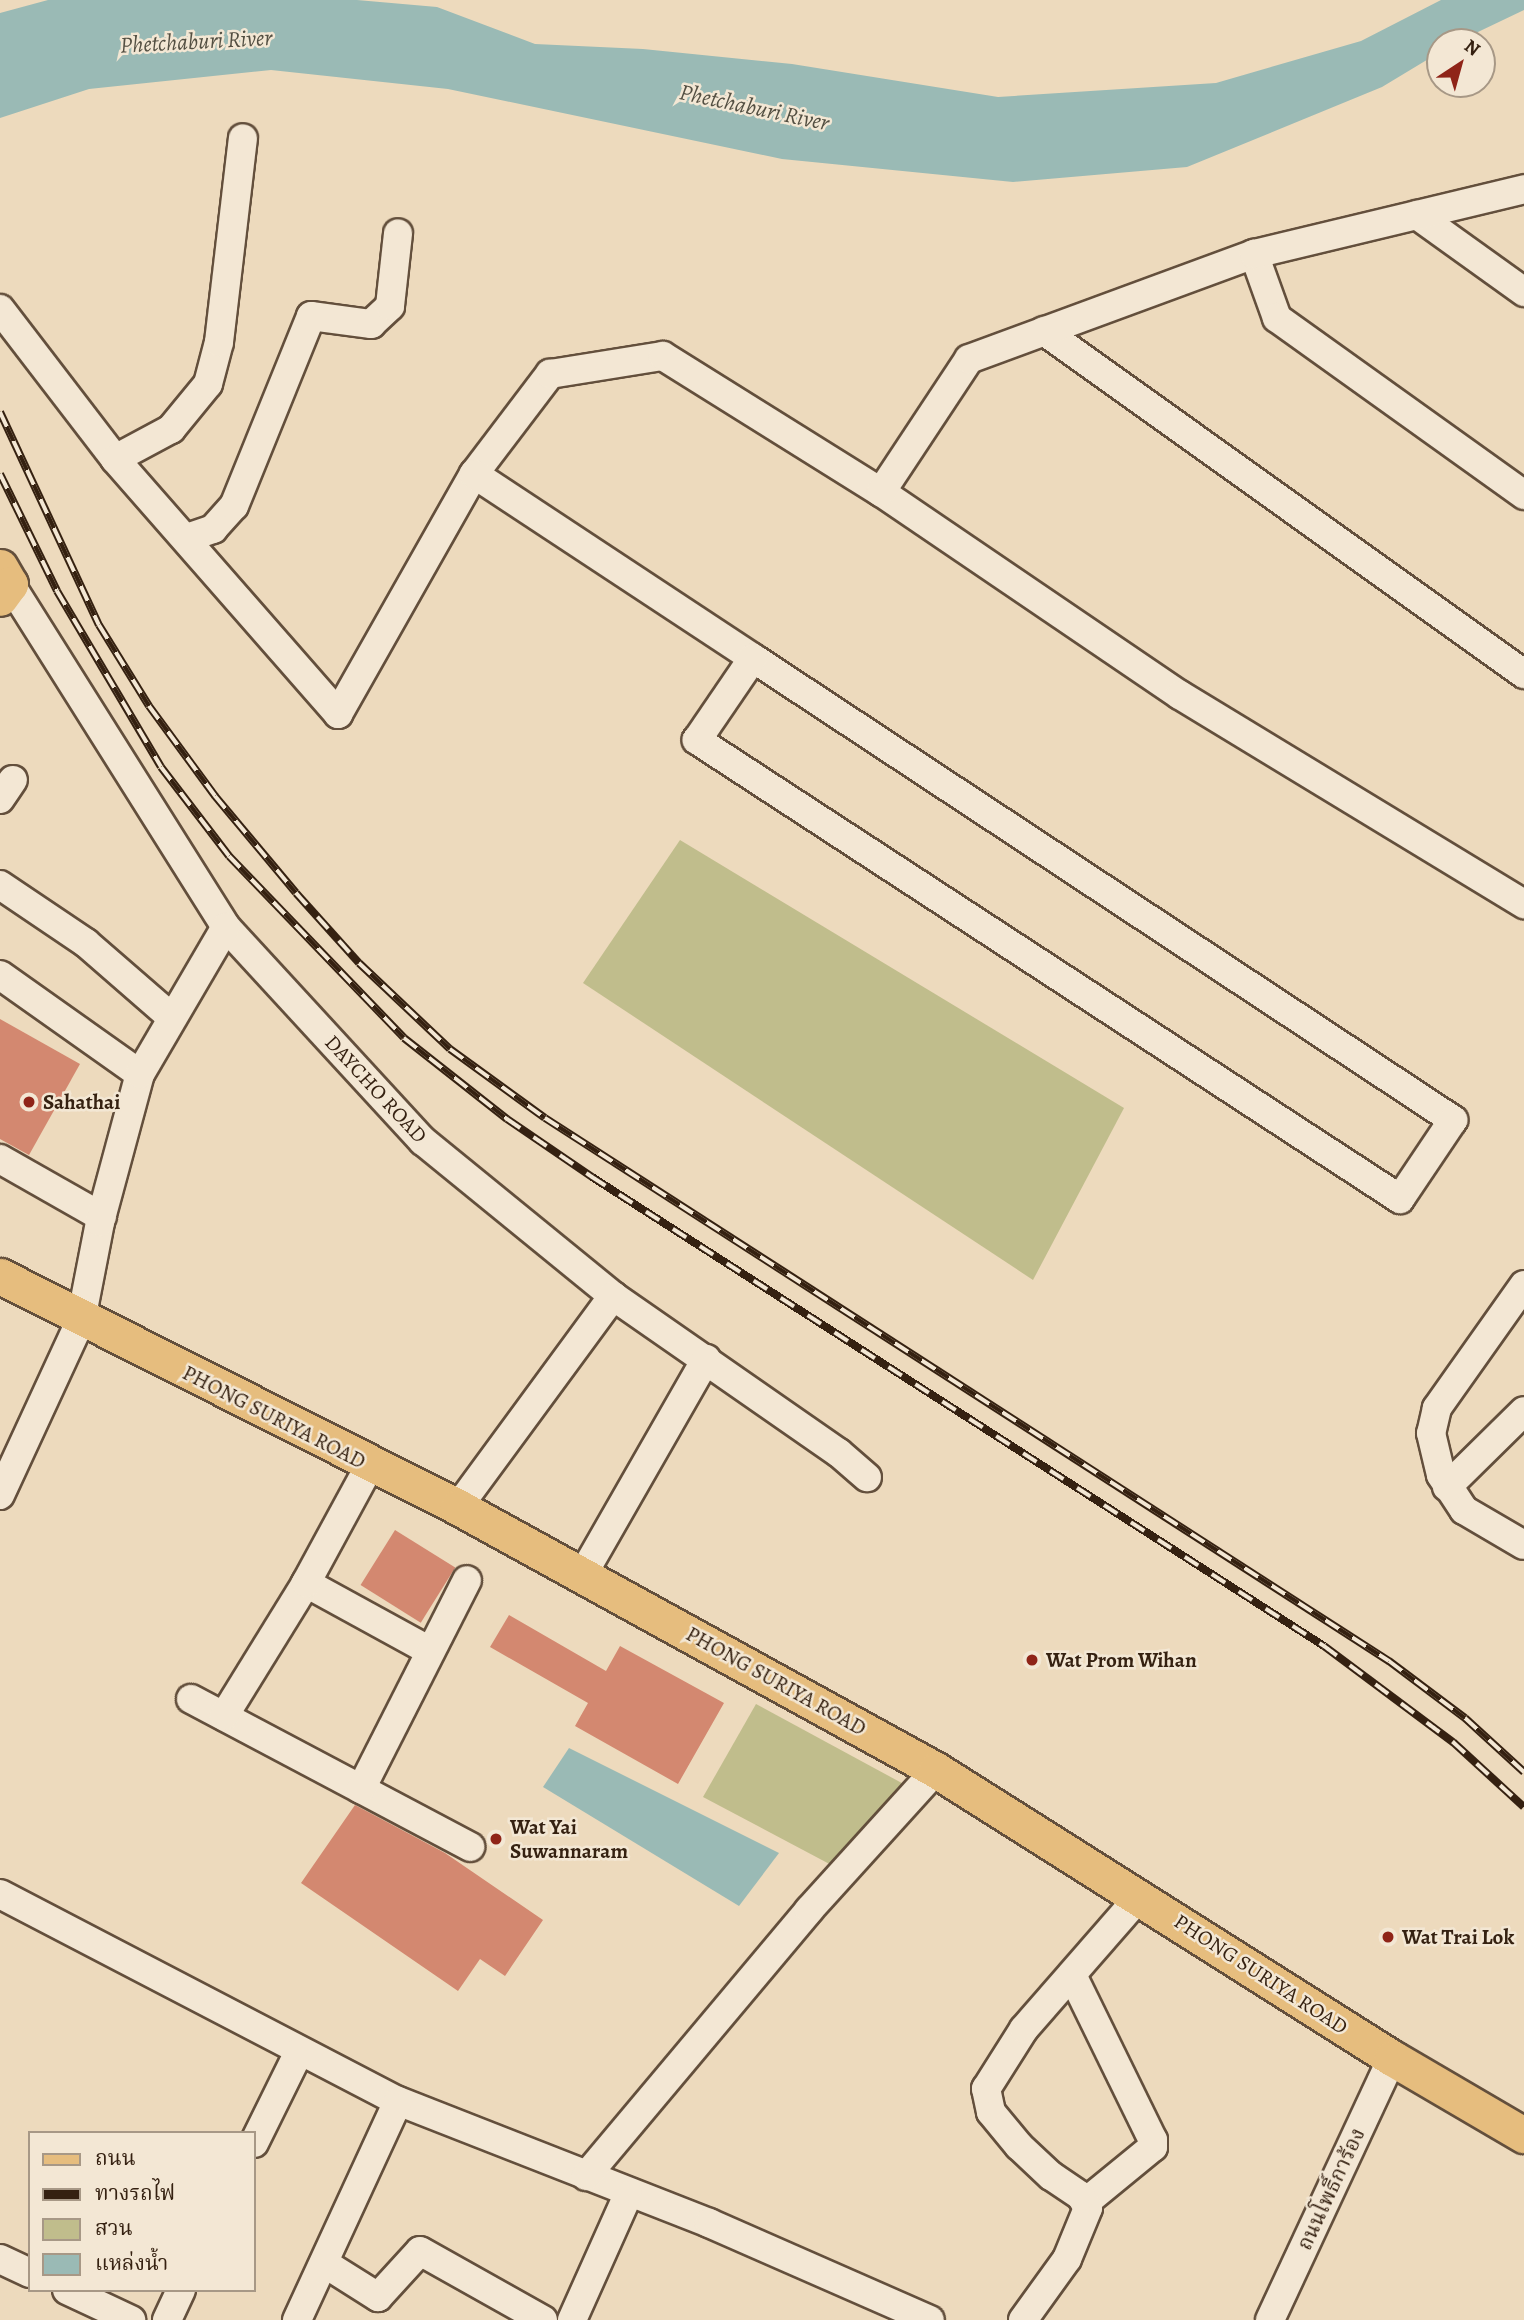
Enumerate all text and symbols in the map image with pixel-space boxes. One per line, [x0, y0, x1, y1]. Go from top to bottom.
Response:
water label: Phetchaburi River [119, 24, 273, 60]
north arrow [1426, 28, 1496, 98]
text: N [1459, 33, 1485, 62]
water label: Phetchaburi River [677, 79, 831, 137]
street label: DAYCHO ROAD [320, 1030, 432, 1148]
place label: Sahathai [43, 1089, 120, 1115]
marker: Sahathai [21, 1094, 37, 1110]
street label: PHONG SURIYA ROAD [178, 1360, 370, 1474]
street label: PHONG SURIYA ROAD [682, 1621, 870, 1741]
place label: Wat Prom Wihan [1046, 1647, 1197, 1673]
marker: Wat Prom Wihan [1024, 1652, 1040, 1668]
place label: Wat Yai Suwannaram [510, 1814, 628, 1864]
marker: Wat Yai Suwannaram [488, 1831, 504, 1847]
street label: PHONG SURIYA ROAD [1169, 1908, 1353, 2040]
place label: Wat Trai Lok [1402, 1924, 1514, 1950]
marker: Wat Trai Lok [1380, 1929, 1396, 1945]
street label: ถนนโพธิ์การ้อง [1292, 2124, 1370, 2254]
legend [28, 2131, 256, 2292]
text: ถนน [95, 2144, 136, 2172]
text: ทางรถไฟ [95, 2179, 175, 2207]
text: สวน [95, 2214, 133, 2242]
text: แหล่งน้ำ [95, 2249, 168, 2277]

